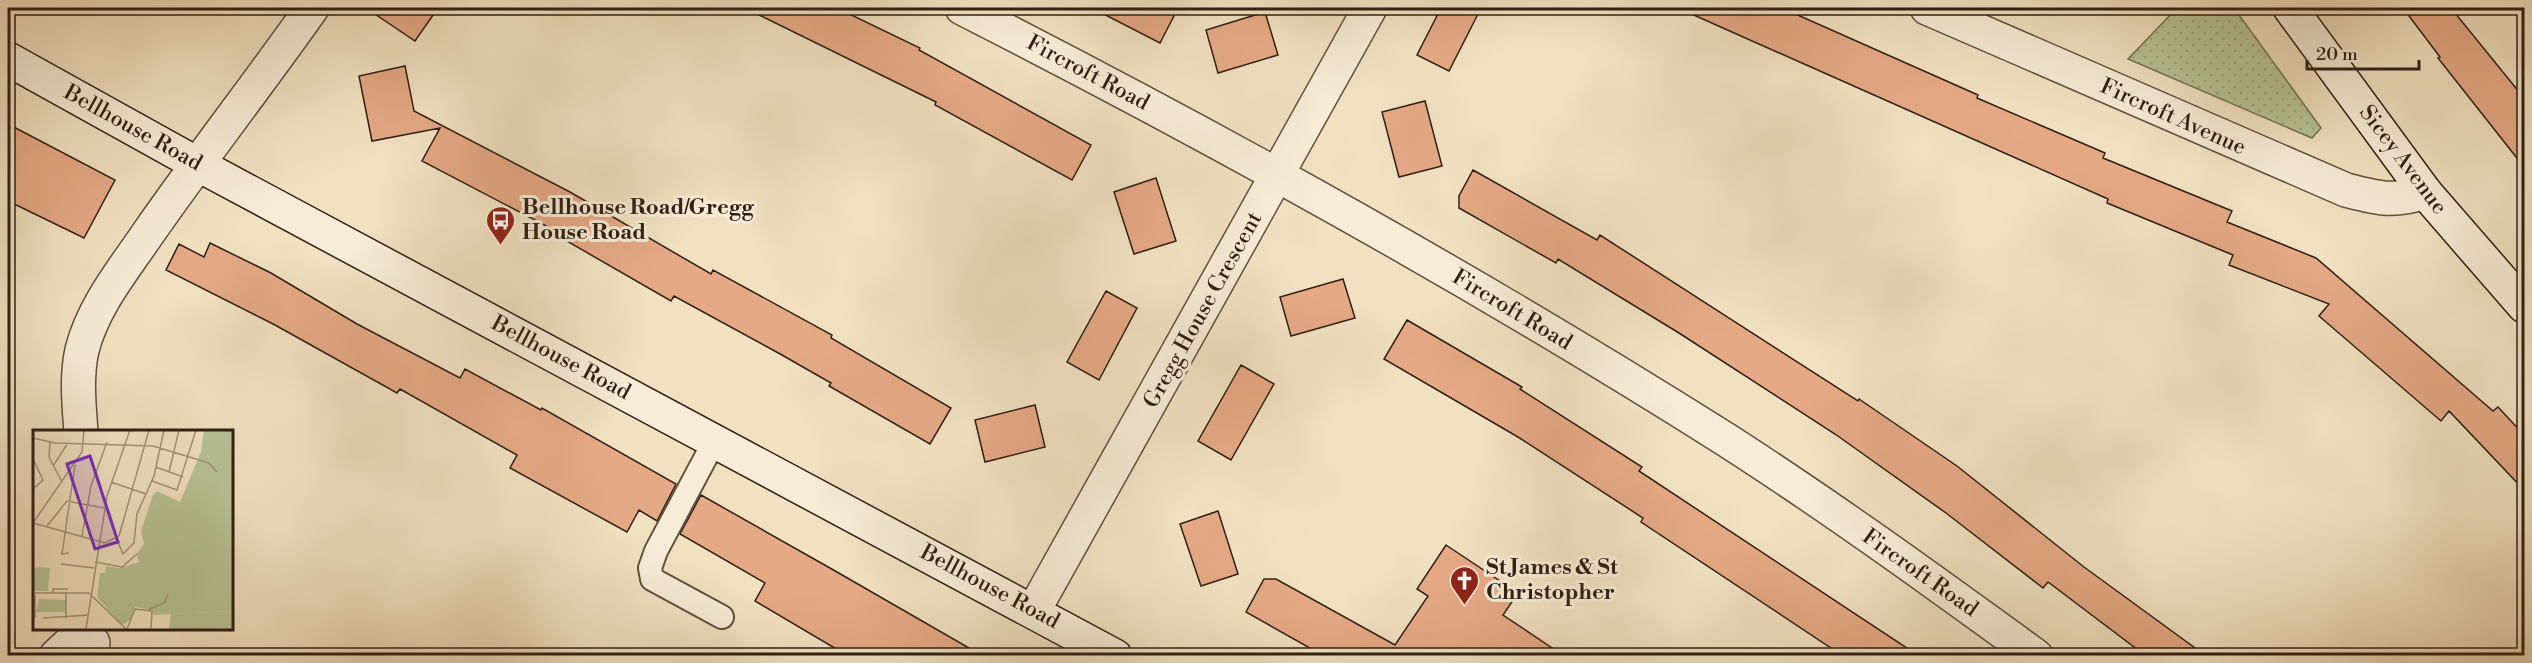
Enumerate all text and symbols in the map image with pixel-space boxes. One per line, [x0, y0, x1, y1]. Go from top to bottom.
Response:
street label: Fircroft Road [1022, 29, 1154, 117]
scale bar [2307, 33, 2420, 71]
text: 20 m [2316, 43, 2358, 66]
street label: Fircroft Avenue [2096, 73, 2250, 161]
street label: Bellhouse Road [58, 78, 207, 177]
street label: Sicey Avenue [2353, 100, 2453, 220]
place label: Bellhouse Road/Gregg House Road [522, 194, 754, 246]
bus stop icon: Bellhouse Road/Gregg House Road [485, 204, 517, 246]
street label: Gregg House Crescent [1138, 207, 1268, 413]
street label: Fircroft Road [1447, 264, 1577, 357]
street label: Bellhouse Road [486, 309, 636, 406]
inset map [33, 430, 232, 630]
street label: Fircroft Road [1857, 523, 1984, 623]
street label: Bellhouse Road [915, 538, 1065, 635]
place label: St James & St Christopher [1486, 554, 1618, 606]
church icon: St James & St Christopher [1449, 564, 1481, 606]

